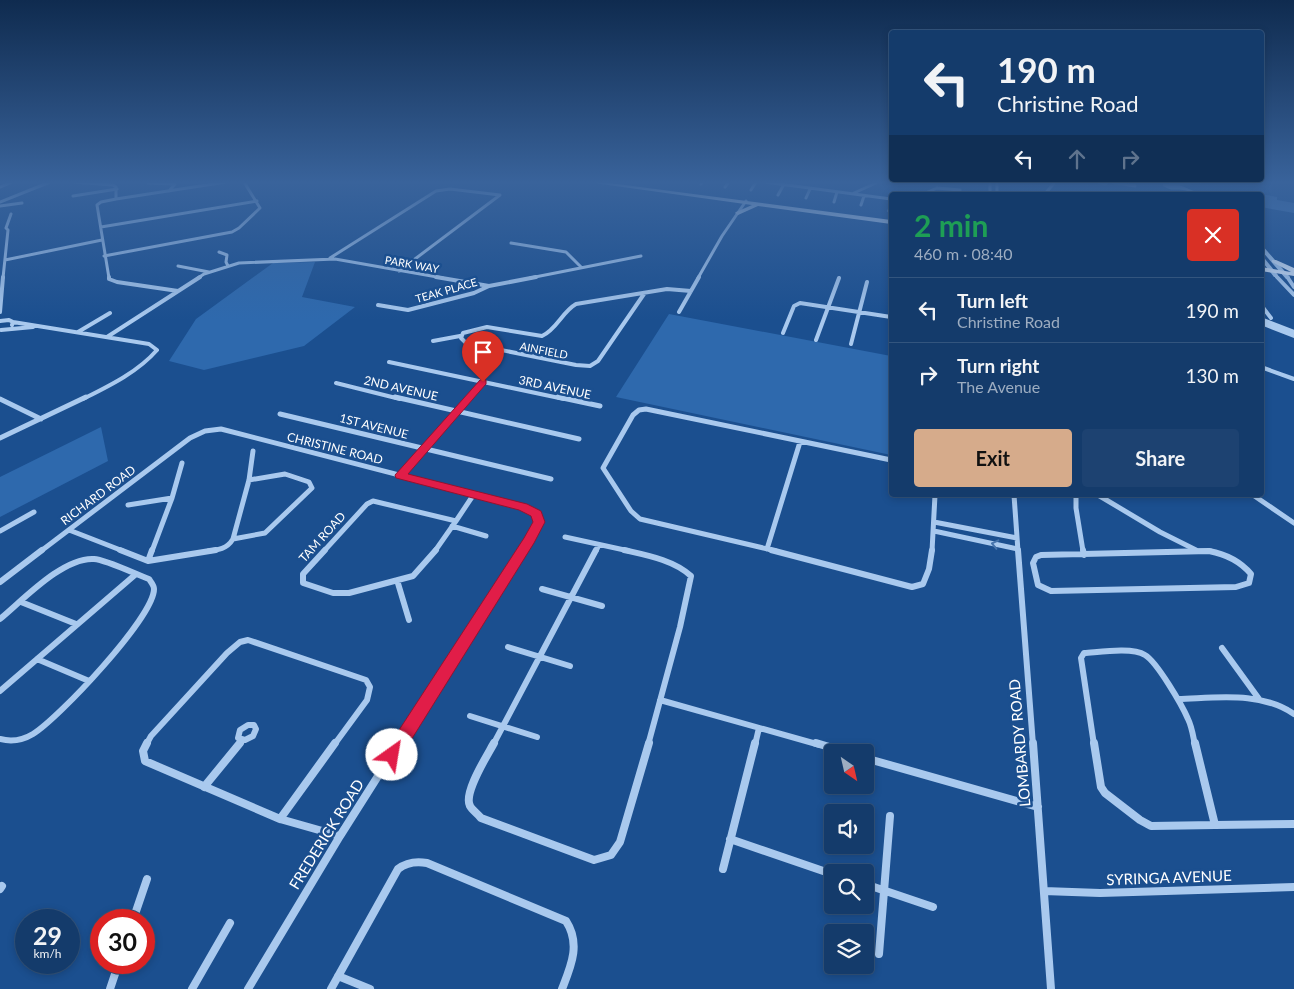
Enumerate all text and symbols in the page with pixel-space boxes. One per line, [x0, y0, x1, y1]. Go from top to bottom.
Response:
text: 190 m [997, 48, 1096, 90]
icon: left [914, 50, 979, 115]
text: Christine Road [997, 90, 1139, 117]
icon: left [1010, 145, 1038, 173]
icon: ahead [1063, 145, 1091, 173]
icon: right [1116, 145, 1144, 173]
text: 2 min [914, 207, 988, 243]
button: close [1187, 209, 1239, 261]
text: 460 m · 08:40 [914, 244, 1013, 263]
street label: PARK WAY [384, 253, 440, 275]
street label: TEAK PLACE [414, 275, 478, 305]
text: Turn left [957, 289, 1028, 312]
icon: left [914, 296, 942, 324]
text: 190 m [1185, 299, 1239, 322]
text: Christine Road [957, 312, 1060, 331]
pin [462, 331, 504, 382]
icon: arrive [469, 338, 497, 366]
street label: AINFIELD [519, 339, 569, 361]
text: Turn right [957, 354, 1039, 377]
icon: right [914, 361, 942, 389]
text: 130 m [1185, 364, 1239, 387]
street label: 2ND AVENUE [363, 372, 439, 404]
street label: 3RD AVENUE [517, 372, 593, 402]
text: The Avenue [957, 377, 1040, 396]
street label: 1ST AVENUE [338, 410, 410, 442]
street label: CHRISTINE ROAD [286, 429, 384, 467]
button: Exit [914, 429, 1072, 487]
button: Share [1082, 429, 1239, 487]
street label: RICHARD ROAD [58, 462, 138, 528]
street label: TAM ROAD [295, 509, 349, 565]
one-way arrow [990, 540, 999, 550]
street label: LOMBARDY ROAD [1004, 678, 1034, 808]
position arrow [365, 728, 417, 780]
north arrow [824, 744, 874, 794]
map controls [824, 744, 874, 974]
street label: FREDERICK ROAD [285, 776, 367, 892]
button: sound [824, 804, 874, 854]
button: search [824, 864, 874, 914]
street label: SYRINGA AVENUE [1106, 866, 1232, 888]
speed limit sign: 30 [90, 909, 155, 974]
text: 29 [33, 920, 62, 950]
button: layers [824, 924, 874, 974]
text: km/h [33, 946, 62, 961]

